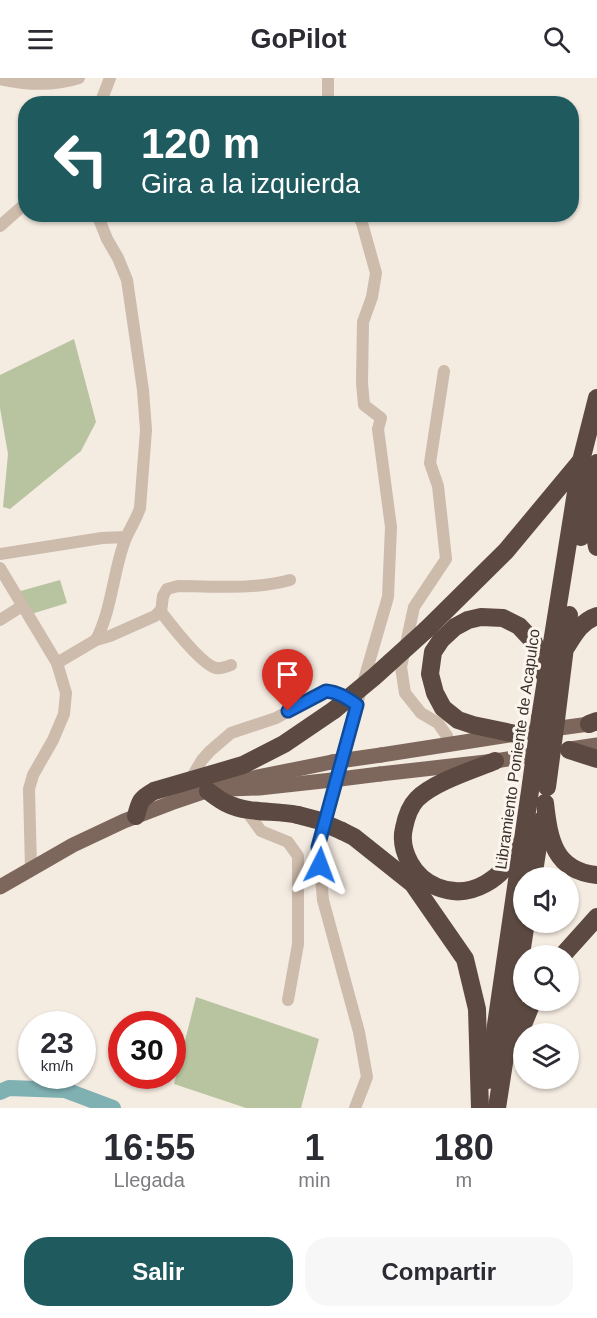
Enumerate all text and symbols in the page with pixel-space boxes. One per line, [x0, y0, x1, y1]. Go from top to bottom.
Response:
icon: menu [24, 23, 57, 56]
icon: search [540, 23, 573, 56]
text: GoPilot [251, 24, 347, 54]
icon: left [42, 120, 120, 198]
text: 120 m [141, 120, 260, 167]
text: Gira a la izquierda [141, 169, 360, 199]
street label: Libramiento Poniente de Acapulco [492, 628, 543, 870]
pin [262, 649, 313, 711]
icon: arrive [271, 658, 304, 691]
position arrow [288, 833, 352, 897]
map controls [513, 867, 579, 1089]
button: sound [513, 867, 579, 933]
button: search [513, 945, 579, 1011]
speed limit sign: 30 [108, 1011, 186, 1089]
button: layers [513, 1023, 579, 1089]
text: 23 [40, 1026, 74, 1059]
text: km/h [41, 1057, 73, 1074]
text: 16:55 [103, 1127, 195, 1168]
text: 1 [304, 1127, 324, 1168]
text: 180 [434, 1127, 494, 1168]
text: Llegada [114, 1169, 185, 1191]
text: min [298, 1169, 331, 1191]
text: m [455, 1169, 472, 1191]
button: Salir [24, 1237, 293, 1306]
button: Compartir [305, 1237, 573, 1306]

